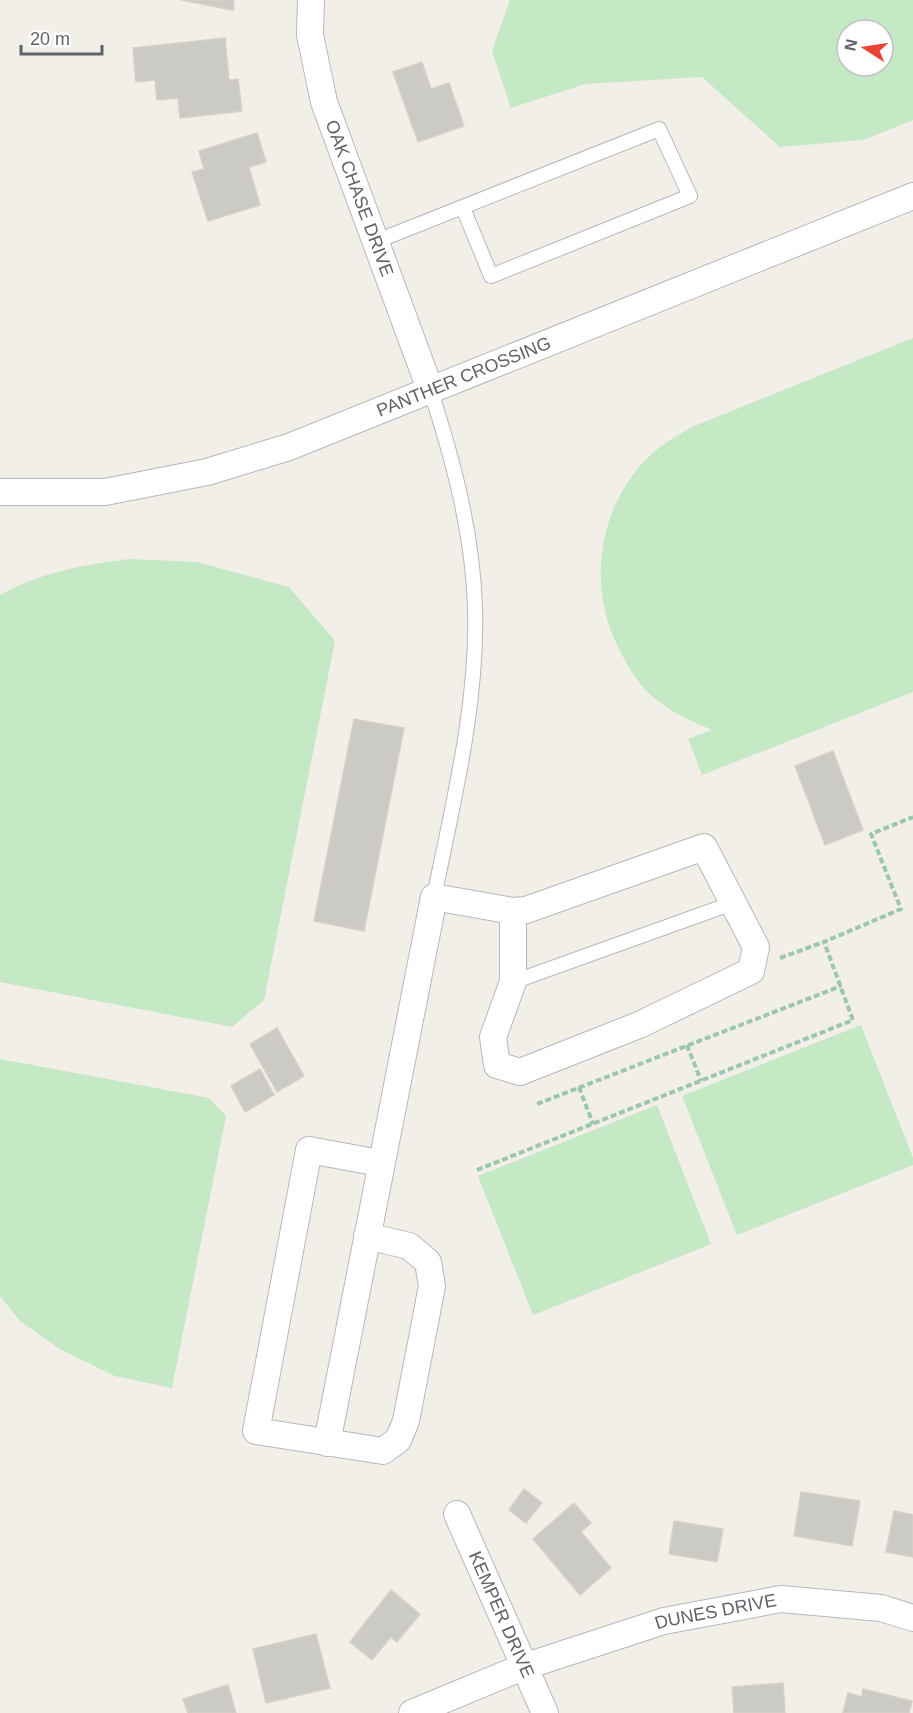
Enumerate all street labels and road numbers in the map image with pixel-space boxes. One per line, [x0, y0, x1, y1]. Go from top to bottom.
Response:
street label: OAK CHASE DRIVE [322, 117, 398, 279]
street label: PANTHER CROSSING [374, 333, 554, 421]
street label: KEMPER DRIVE [465, 1548, 538, 1681]
street label: DUNES DRIVE [652, 1590, 778, 1633]

